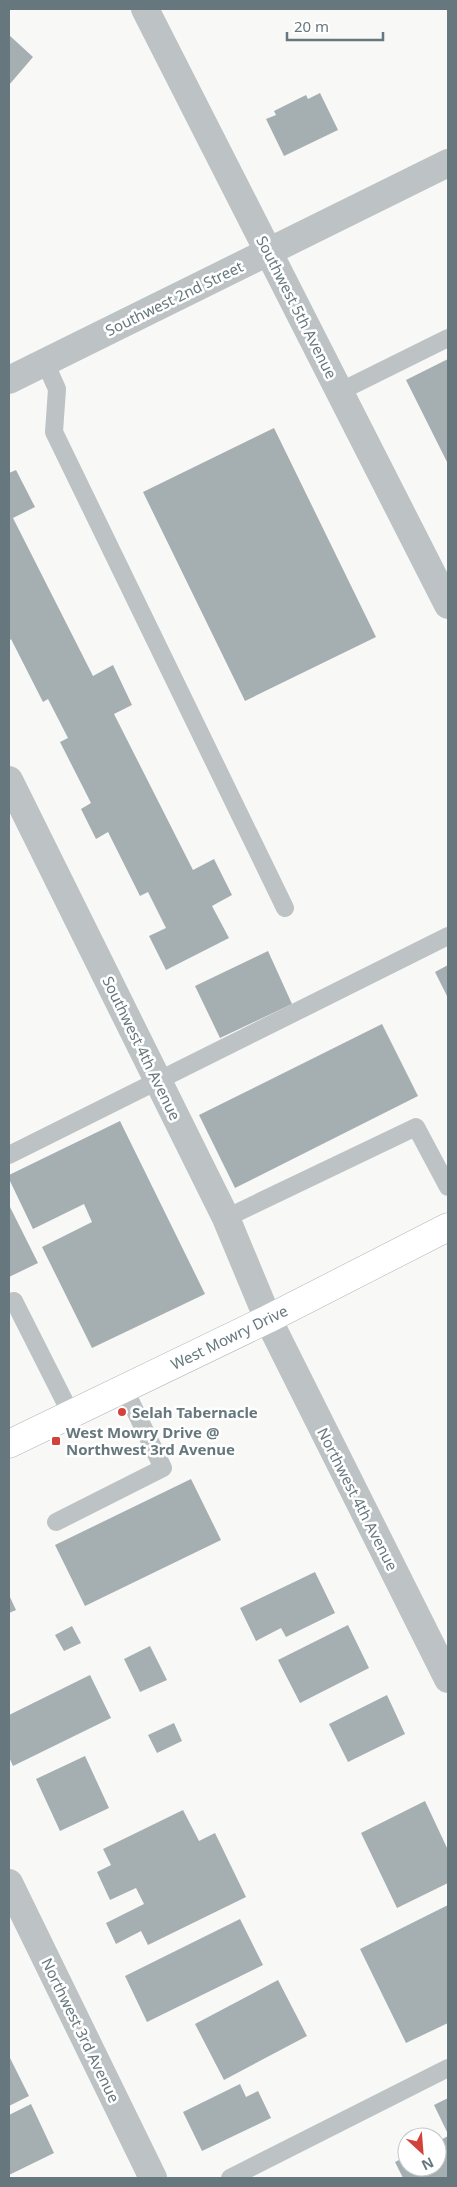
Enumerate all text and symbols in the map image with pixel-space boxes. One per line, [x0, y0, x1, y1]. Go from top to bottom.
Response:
scale bar [287, 10, 383, 42]
text: 20 m [294, 16, 329, 36]
street label: Southwest 5th Avenue [252, 232, 342, 382]
street label: Southwest 2nd Street [102, 256, 247, 340]
street label: Southwest 4th Avenue [98, 973, 186, 1123]
street label: West Mowry Drive [167, 1300, 291, 1374]
place label: Selah Tabernacle [132, 1402, 258, 1422]
marker: Selah Tabernacle [116, 1406, 128, 1418]
place label: West Mowry Drive @ Northwest 3rd Avenue [66, 1422, 235, 1459]
street label: Northwest 4th Avenue [313, 1424, 403, 1574]
marker: West Mowry Drive @ Northwest 3rd Avenue [50, 1435, 62, 1447]
street label: Northwest 3rd Avenue [37, 1954, 125, 2106]
north arrow [397, 2127, 447, 2177]
text: N [419, 2153, 437, 2175]

